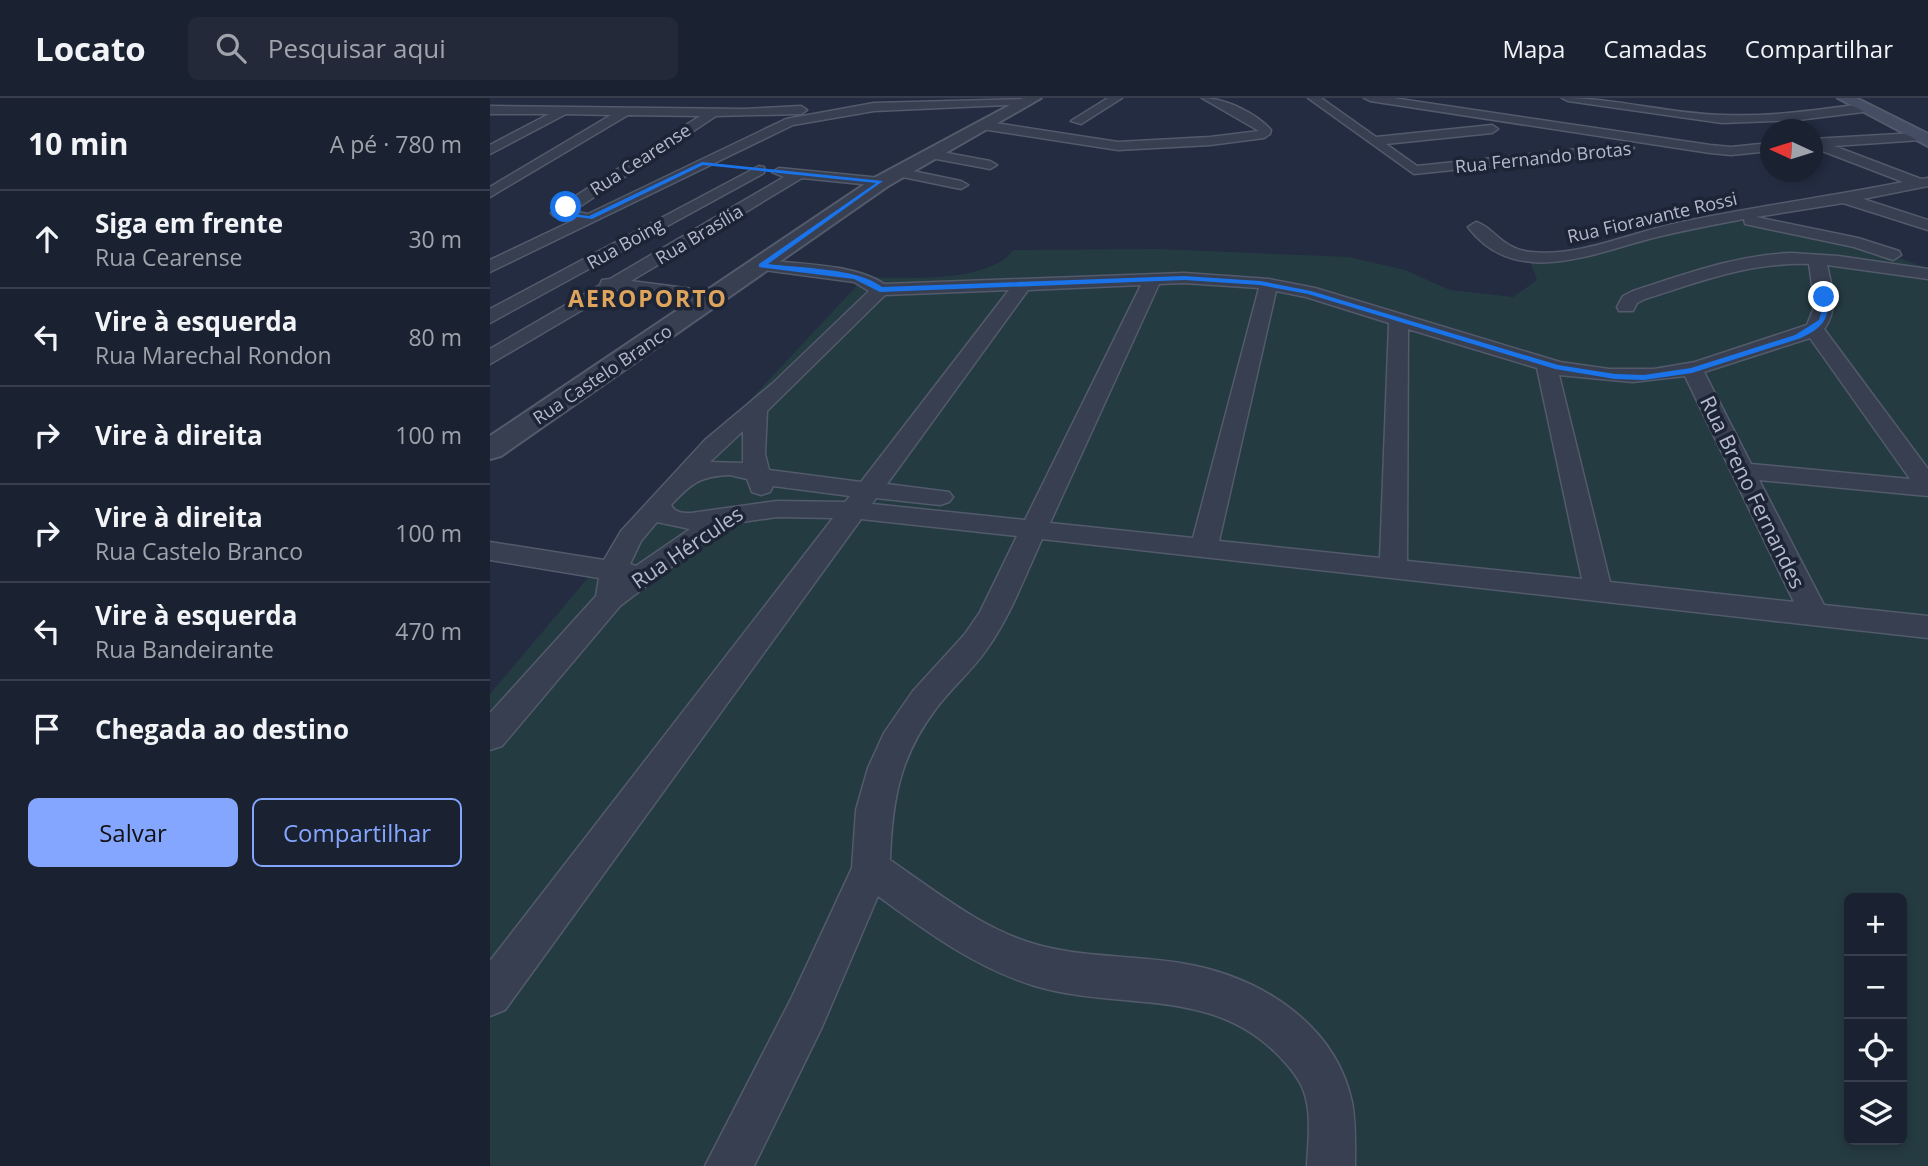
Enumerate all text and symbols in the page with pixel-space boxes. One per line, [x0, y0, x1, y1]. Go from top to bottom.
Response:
search box [188, 17, 678, 80]
text: Locato [35, 26, 146, 71]
icon: search [212, 29, 250, 67]
text: Pesquisar aqui [268, 30, 446, 66]
text: Mapa [1502, 32, 1565, 65]
text: Camadas [1603, 32, 1707, 65]
text: Compartilhar [1745, 32, 1893, 65]
street label: Rua Cearense [585, 117, 695, 201]
north arrow [1760, 119, 1823, 182]
text: 10 min [28, 123, 128, 164]
text: A pé · 780 m [330, 128, 462, 160]
street label: Rua Fernando Brotas [1454, 136, 1632, 178]
street label: Rua Fioravante Rossi [1565, 186, 1739, 248]
route start [550, 191, 581, 222]
street label: Rua Brasília [651, 198, 747, 270]
text: Siga em frente [95, 205, 283, 241]
street label: Rua Boing [582, 212, 668, 274]
icon: ahead [28, 220, 66, 258]
text: 30 m [408, 223, 462, 255]
text: Rua Cearense [95, 241, 243, 273]
route end [1808, 281, 1839, 312]
district label: AEROPORTO [568, 282, 728, 314]
text: Vire à esquerda [95, 303, 297, 339]
icon: left [28, 318, 66, 356]
street label: Rua Castelo Branco [528, 319, 676, 429]
text: 80 m [408, 321, 462, 353]
text: Rua Marechal Rondon [95, 339, 332, 371]
street label: Rua Breno Fernandes [1694, 391, 1812, 593]
icon: right [28, 416, 66, 454]
text: Vire à direita [95, 417, 263, 453]
text: 100 m [395, 419, 462, 451]
text: Vire à direita [95, 499, 263, 535]
street label: Rua Hércules [626, 499, 748, 595]
icon: right [28, 514, 66, 552]
text: 100 m [395, 517, 462, 549]
text: Rua Castelo Branco [95, 535, 303, 567]
text: Vire à esquerda [95, 597, 297, 633]
icon: left [28, 612, 66, 650]
text: 470 m [395, 615, 462, 647]
text: Rua Bandeirante [95, 633, 274, 665]
icon: arrive [28, 710, 66, 748]
text: Chegada ao destino [95, 711, 349, 747]
button: Salvar [28, 798, 238, 867]
button: Compartilhar [252, 798, 462, 867]
map controls [1844, 893, 1907, 1145]
button: + [1844, 893, 1907, 956]
button: − [1844, 956, 1907, 1019]
button: locate [1844, 1019, 1907, 1082]
button: layers [1844, 1082, 1907, 1145]

